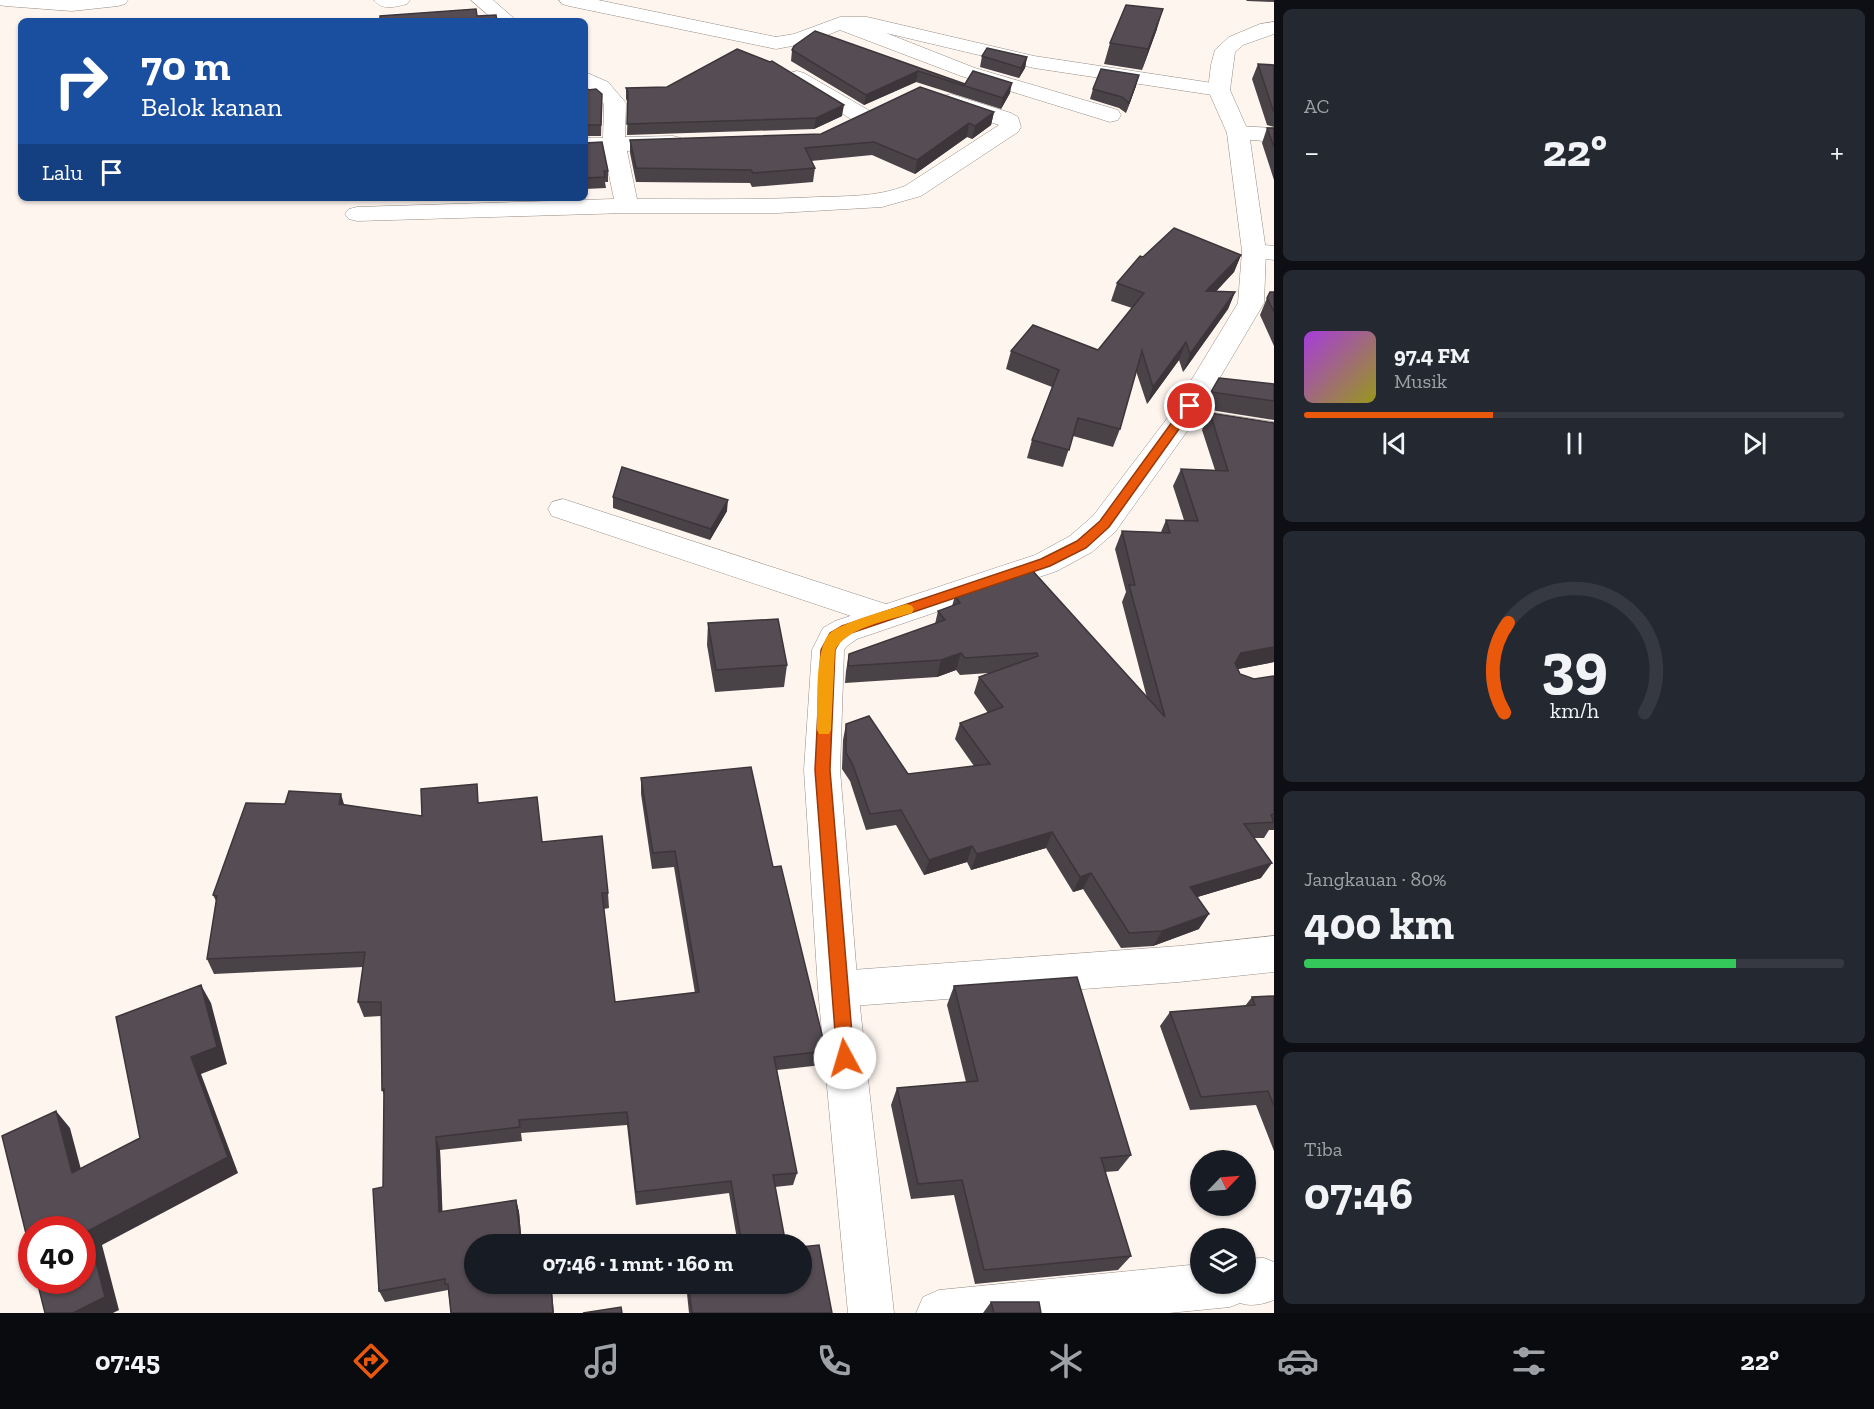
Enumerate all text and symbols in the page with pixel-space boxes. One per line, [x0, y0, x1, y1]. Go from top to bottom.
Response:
text: 70 m [141, 40, 231, 91]
icon: right [42, 42, 120, 120]
text: Belok kanan [141, 91, 282, 123]
text: AC [1304, 94, 1329, 118]
text: 22° [1542, 124, 1607, 178]
text: − [1304, 132, 1319, 171]
text: + [1830, 132, 1844, 171]
icon: arrive [95, 156, 128, 189]
text: Lalu [42, 159, 83, 186]
text: 97.4 FM [1394, 342, 1470, 369]
text: Musik [1394, 369, 1447, 393]
pin [1164, 380, 1215, 431]
icon: arrive [1173, 389, 1206, 422]
icon: previous [1378, 427, 1411, 460]
icon: pause [1558, 427, 1591, 460]
icon: next [1738, 427, 1771, 460]
text: 39 [1541, 629, 1607, 704]
text: km/h [1550, 699, 1598, 724]
text: Jangkauan · 80% [1304, 867, 1447, 891]
text: 400 km [1304, 897, 1454, 951]
position arrow [813, 1026, 877, 1090]
text: Tiba [1304, 1137, 1342, 1161]
north arrow [1190, 1150, 1256, 1216]
map controls [1190, 1150, 1256, 1294]
text: 07:46 [1304, 1167, 1413, 1221]
speed limit sign: 40 [18, 1216, 96, 1294]
button: layers [1190, 1228, 1256, 1294]
text: 07:46 · 1 mnt · 160 m [543, 1250, 733, 1277]
icon: directions [350, 1340, 392, 1382]
icon: music [581, 1340, 623, 1382]
icon: phone [813, 1340, 855, 1382]
icon: climate [1045, 1340, 1087, 1382]
icon: car [1277, 1340, 1319, 1382]
icon: filters [1508, 1340, 1550, 1382]
text: 07:45 [95, 1345, 160, 1377]
text: 22° [1740, 1345, 1779, 1377]

